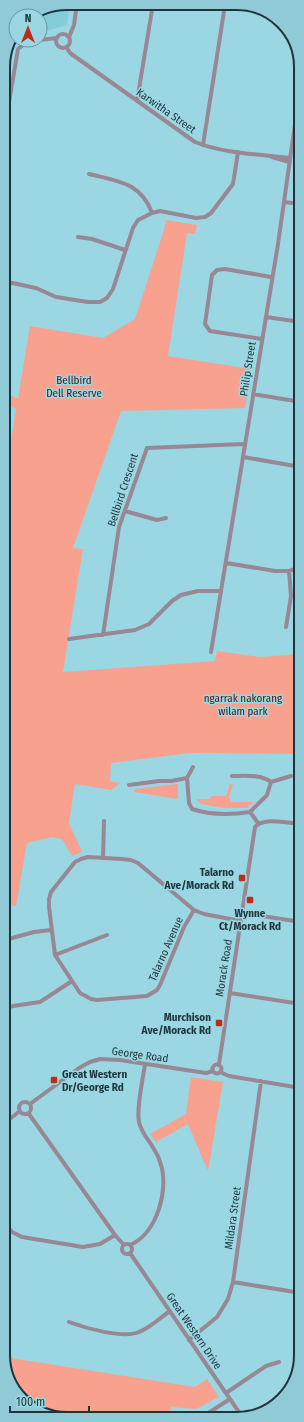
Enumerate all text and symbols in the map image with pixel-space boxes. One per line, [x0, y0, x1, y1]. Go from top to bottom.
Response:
north arrow [8, 8, 48, 48]
text: N [25, 12, 31, 25]
street label: Karwitha Street [134, 86, 198, 136]
street label: Philip Street [237, 340, 259, 397]
park label: Bellbird Dell Reserve [46, 374, 102, 400]
street label: Bellbird Crescent [105, 451, 141, 528]
park label: ngarrak nakorang wilam park [204, 692, 283, 718]
place label: Talarno Ave/Morack Rd [164, 866, 234, 892]
marker: Talarno Ave/Morack Rd [237, 873, 247, 883]
marker: Wynne Ct/Morack Rd [245, 895, 255, 905]
place label: Wynne Ct/Morack Rd [219, 907, 281, 933]
street label: Talarno Avenue [146, 915, 186, 983]
street label: Morack Road [213, 938, 235, 998]
place label: Murchison Ave/Morack Rd [141, 1011, 211, 1037]
marker: Murchison Ave/Morack Rd [214, 1018, 224, 1028]
street label: George Road [111, 1045, 169, 1065]
place label: Great Western Dr/George Rd [62, 1068, 127, 1094]
marker: Great Western Dr/George Rd [49, 1075, 59, 1085]
street label: Mildara Street [222, 1185, 244, 1250]
street label: Great Western Drive [164, 1290, 224, 1372]
scale bar [10, 1388, 89, 1414]
text: 100 m [16, 1395, 45, 1409]

